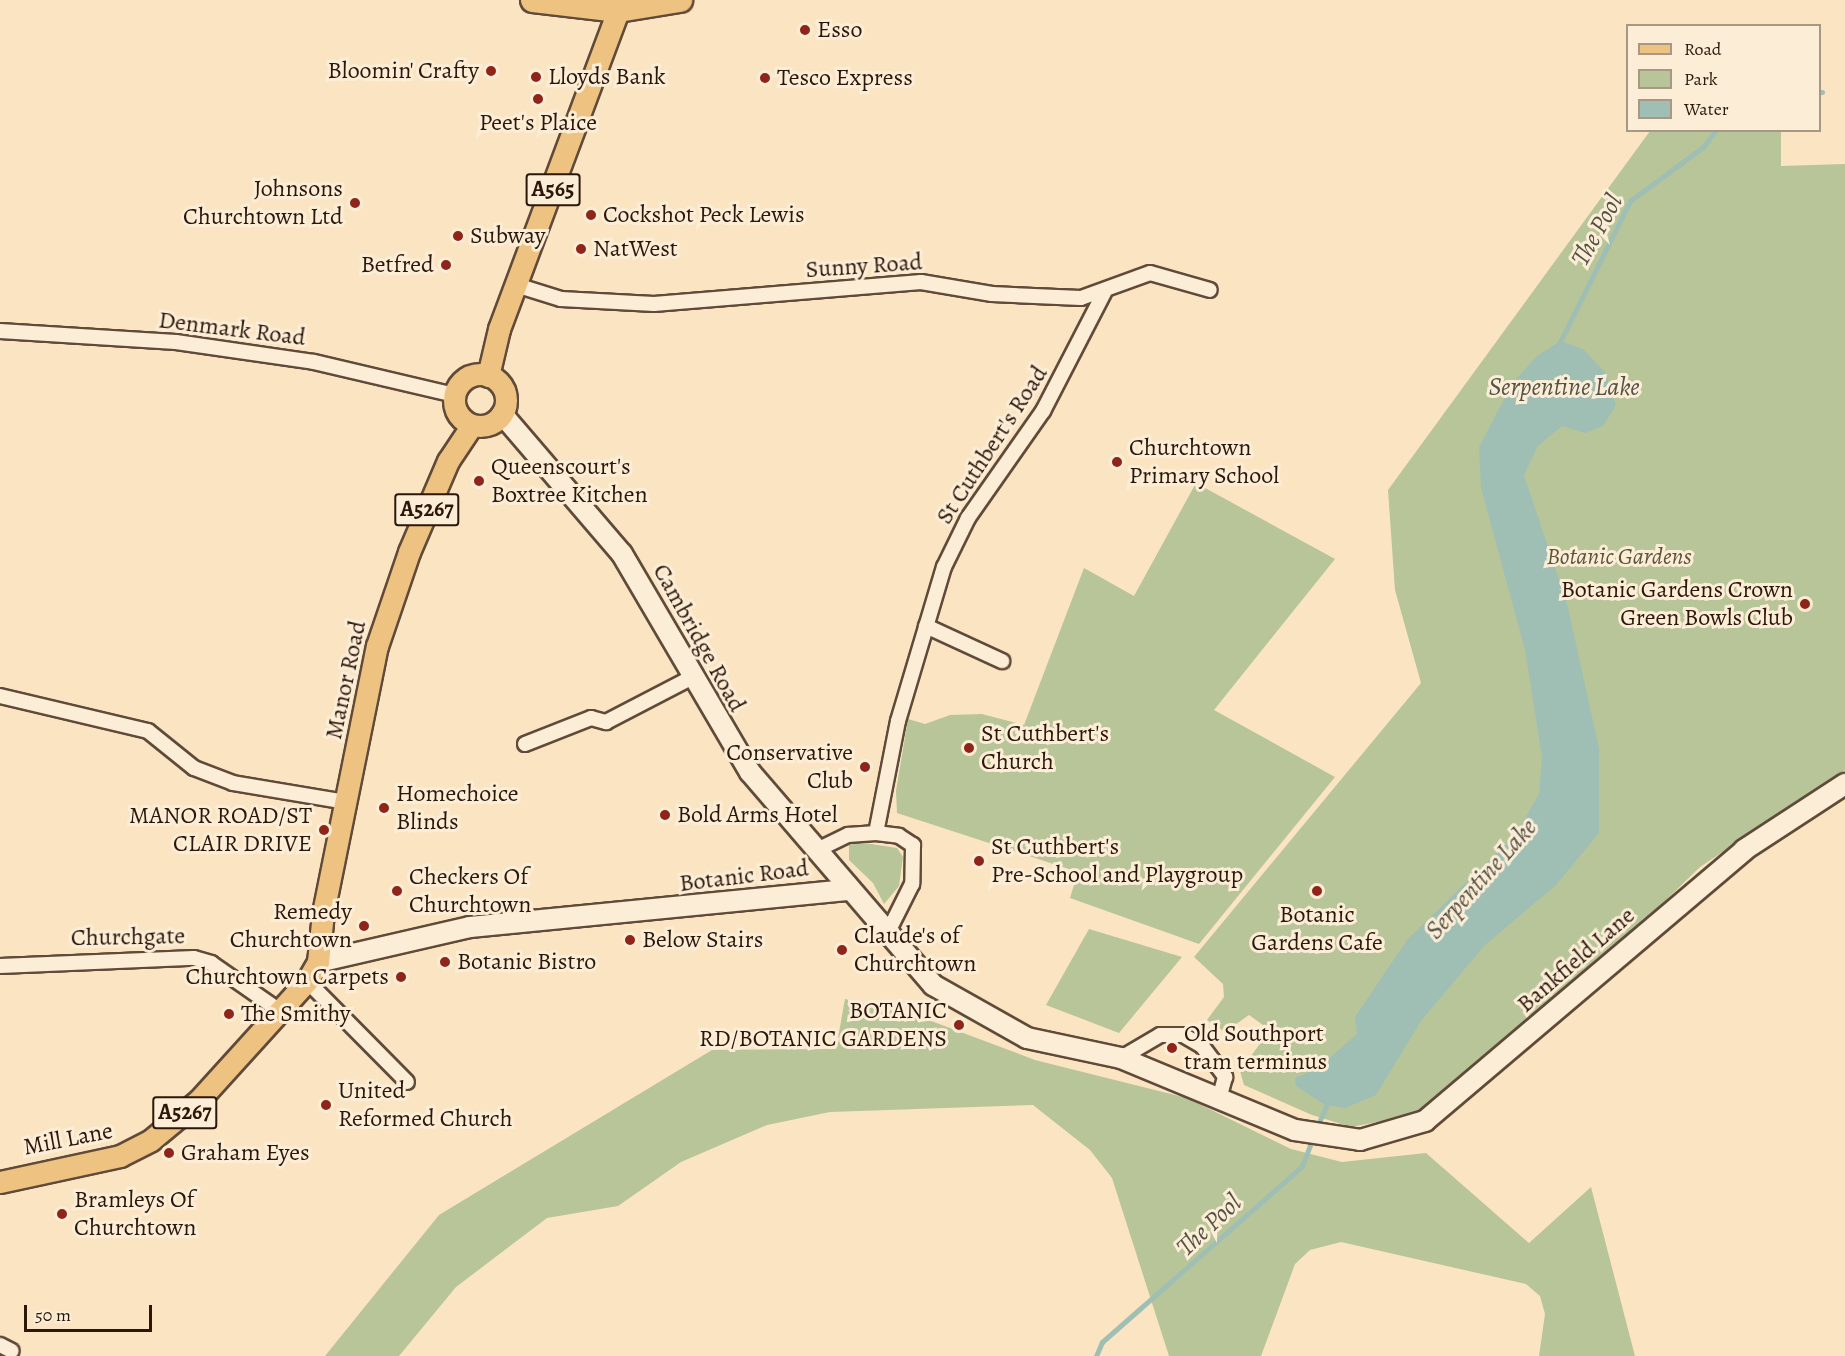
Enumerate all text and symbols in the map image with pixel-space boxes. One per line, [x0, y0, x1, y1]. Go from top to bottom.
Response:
place label: Esso [817, 16, 862, 44]
marker: Esso [798, 23, 812, 37]
legend [1626, 24, 1821, 132]
text: Road [1684, 37, 1721, 61]
place label: Bloomin' Crafty [327, 57, 479, 85]
place label: Lloyds Bank [548, 63, 666, 91]
marker: Bloomin' Crafty [484, 64, 498, 78]
place label: Tesco Express [777, 64, 913, 92]
text: Park [1684, 67, 1718, 91]
marker: Lloyds Bank [529, 70, 543, 84]
marker: Tesco Express [758, 71, 772, 85]
marker: Peet's Plaice [531, 92, 545, 106]
text: Water [1684, 97, 1729, 121]
place label: Peet's Plaice [479, 109, 597, 137]
road number: A565 [524, 171, 582, 209]
place label: Johnsons Churchtown Ltd [183, 175, 343, 231]
water label: The Pool [1565, 189, 1629, 271]
marker: Johnsons Churchtown Ltd [348, 196, 362, 210]
place label: Cockshot Peck Lewis [603, 201, 805, 229]
marker: Cockshot Peck Lewis [584, 208, 598, 222]
place label: Subway [470, 222, 545, 250]
marker: Subway [451, 229, 465, 243]
place label: NatWest [593, 235, 678, 263]
marker: NatWest [574, 242, 588, 256]
street label: Sunny Road [805, 248, 923, 284]
place label: Betfred [361, 251, 434, 279]
marker: Betfred [439, 258, 453, 272]
street label: Denmark Road [157, 306, 307, 352]
street label: St Cuthbert's Road [930, 361, 1054, 529]
water label: Serpentine Lake [1488, 371, 1640, 403]
place label: Churchtown Primary School [1129, 434, 1279, 490]
place label: Queenscourt's Boxtree Kitchen [491, 453, 648, 509]
marker: Churchtown Primary School [1110, 455, 1124, 469]
marker: Queenscourt's Boxtree Kitchen [472, 474, 486, 488]
road number: A5267 [394, 491, 460, 529]
park label: Botanic Gardens [1546, 543, 1692, 571]
street label: Cambridge Road [646, 559, 752, 717]
place label: Botanic Gardens Crown Green Bowls Club [1561, 576, 1793, 632]
marker: Botanic Gardens Crown Green Bowls Club [1798, 597, 1812, 611]
street label: Manor Road [319, 618, 373, 742]
place label: St Cuthbert's Church [981, 720, 1109, 776]
place label: Conservative Club [726, 739, 853, 795]
marker: St Cuthbert's Church [962, 741, 976, 755]
marker: Conservative Club [858, 760, 872, 774]
place label: Homechoice Blinds [396, 780, 519, 836]
marker: Homechoice Blinds [377, 801, 391, 815]
place label: Bold Arms Hotel [677, 801, 838, 829]
place label: MANOR ROAD/ST CLAIR DRIVE [129, 802, 312, 858]
marker: Bold Arms Hotel [658, 808, 672, 822]
water label: Serpentine Lake [1419, 812, 1543, 946]
marker: MANOR ROAD/ST CLAIR DRIVE [317, 823, 331, 837]
place label: St Cuthbert's Pre-School and Playgroup [991, 833, 1243, 889]
street label: Botanic Road [678, 854, 810, 898]
marker: St Cuthbert's Pre-School and Playgroup [972, 854, 986, 868]
place label: Checkers Of Churchtown [409, 863, 531, 919]
marker: Checkers Of Churchtown [390, 884, 404, 898]
marker: Botanic Gardens Cafe [1310, 884, 1324, 898]
place label: Remedy Churchtown [230, 898, 352, 954]
place label: Botanic Gardens Cafe [1251, 901, 1383, 957]
street label: Bankfield Lane [1511, 901, 1641, 1019]
marker: Remedy Churchtown [357, 919, 371, 933]
street label: Churchgate [71, 922, 185, 952]
place label: Claude's of Churchtown [854, 922, 976, 978]
place label: Below Stairs [642, 926, 763, 954]
marker: Below Stairs [623, 933, 637, 947]
marker: Claude's of Churchtown [835, 943, 849, 957]
place label: Botanic Bistro [457, 948, 596, 976]
marker: Botanic Bistro [438, 955, 452, 969]
place label: Churchtown Carpets [186, 963, 389, 991]
marker: Churchtown Carpets [394, 970, 408, 984]
place label: BOTANIC RD/BOTANIC GARDENS [699, 997, 947, 1053]
place label: The Smithy [241, 1000, 350, 1028]
marker: The Smithy [222, 1007, 236, 1021]
marker: BOTANIC RD/BOTANIC GARDENS [952, 1018, 966, 1032]
place label: Old Southport tram terminus [1184, 1020, 1327, 1076]
marker: Old Southport tram terminus [1165, 1041, 1179, 1055]
place label: United Reformed Church [338, 1077, 512, 1133]
road number: A5267 [152, 1094, 218, 1132]
marker: United Reformed Church [319, 1098, 333, 1112]
street label: Mill Lane [21, 1116, 115, 1162]
place label: Graham Eyes [181, 1139, 310, 1167]
marker: Graham Eyes [162, 1146, 176, 1160]
place label: Bramleys Of Churchtown [74, 1186, 196, 1242]
water label: The Pool [1170, 1187, 1248, 1263]
marker: Bramleys Of Churchtown [55, 1207, 69, 1221]
scale bar [27, 1293, 154, 1331]
text: 50 m [35, 1303, 71, 1327]

